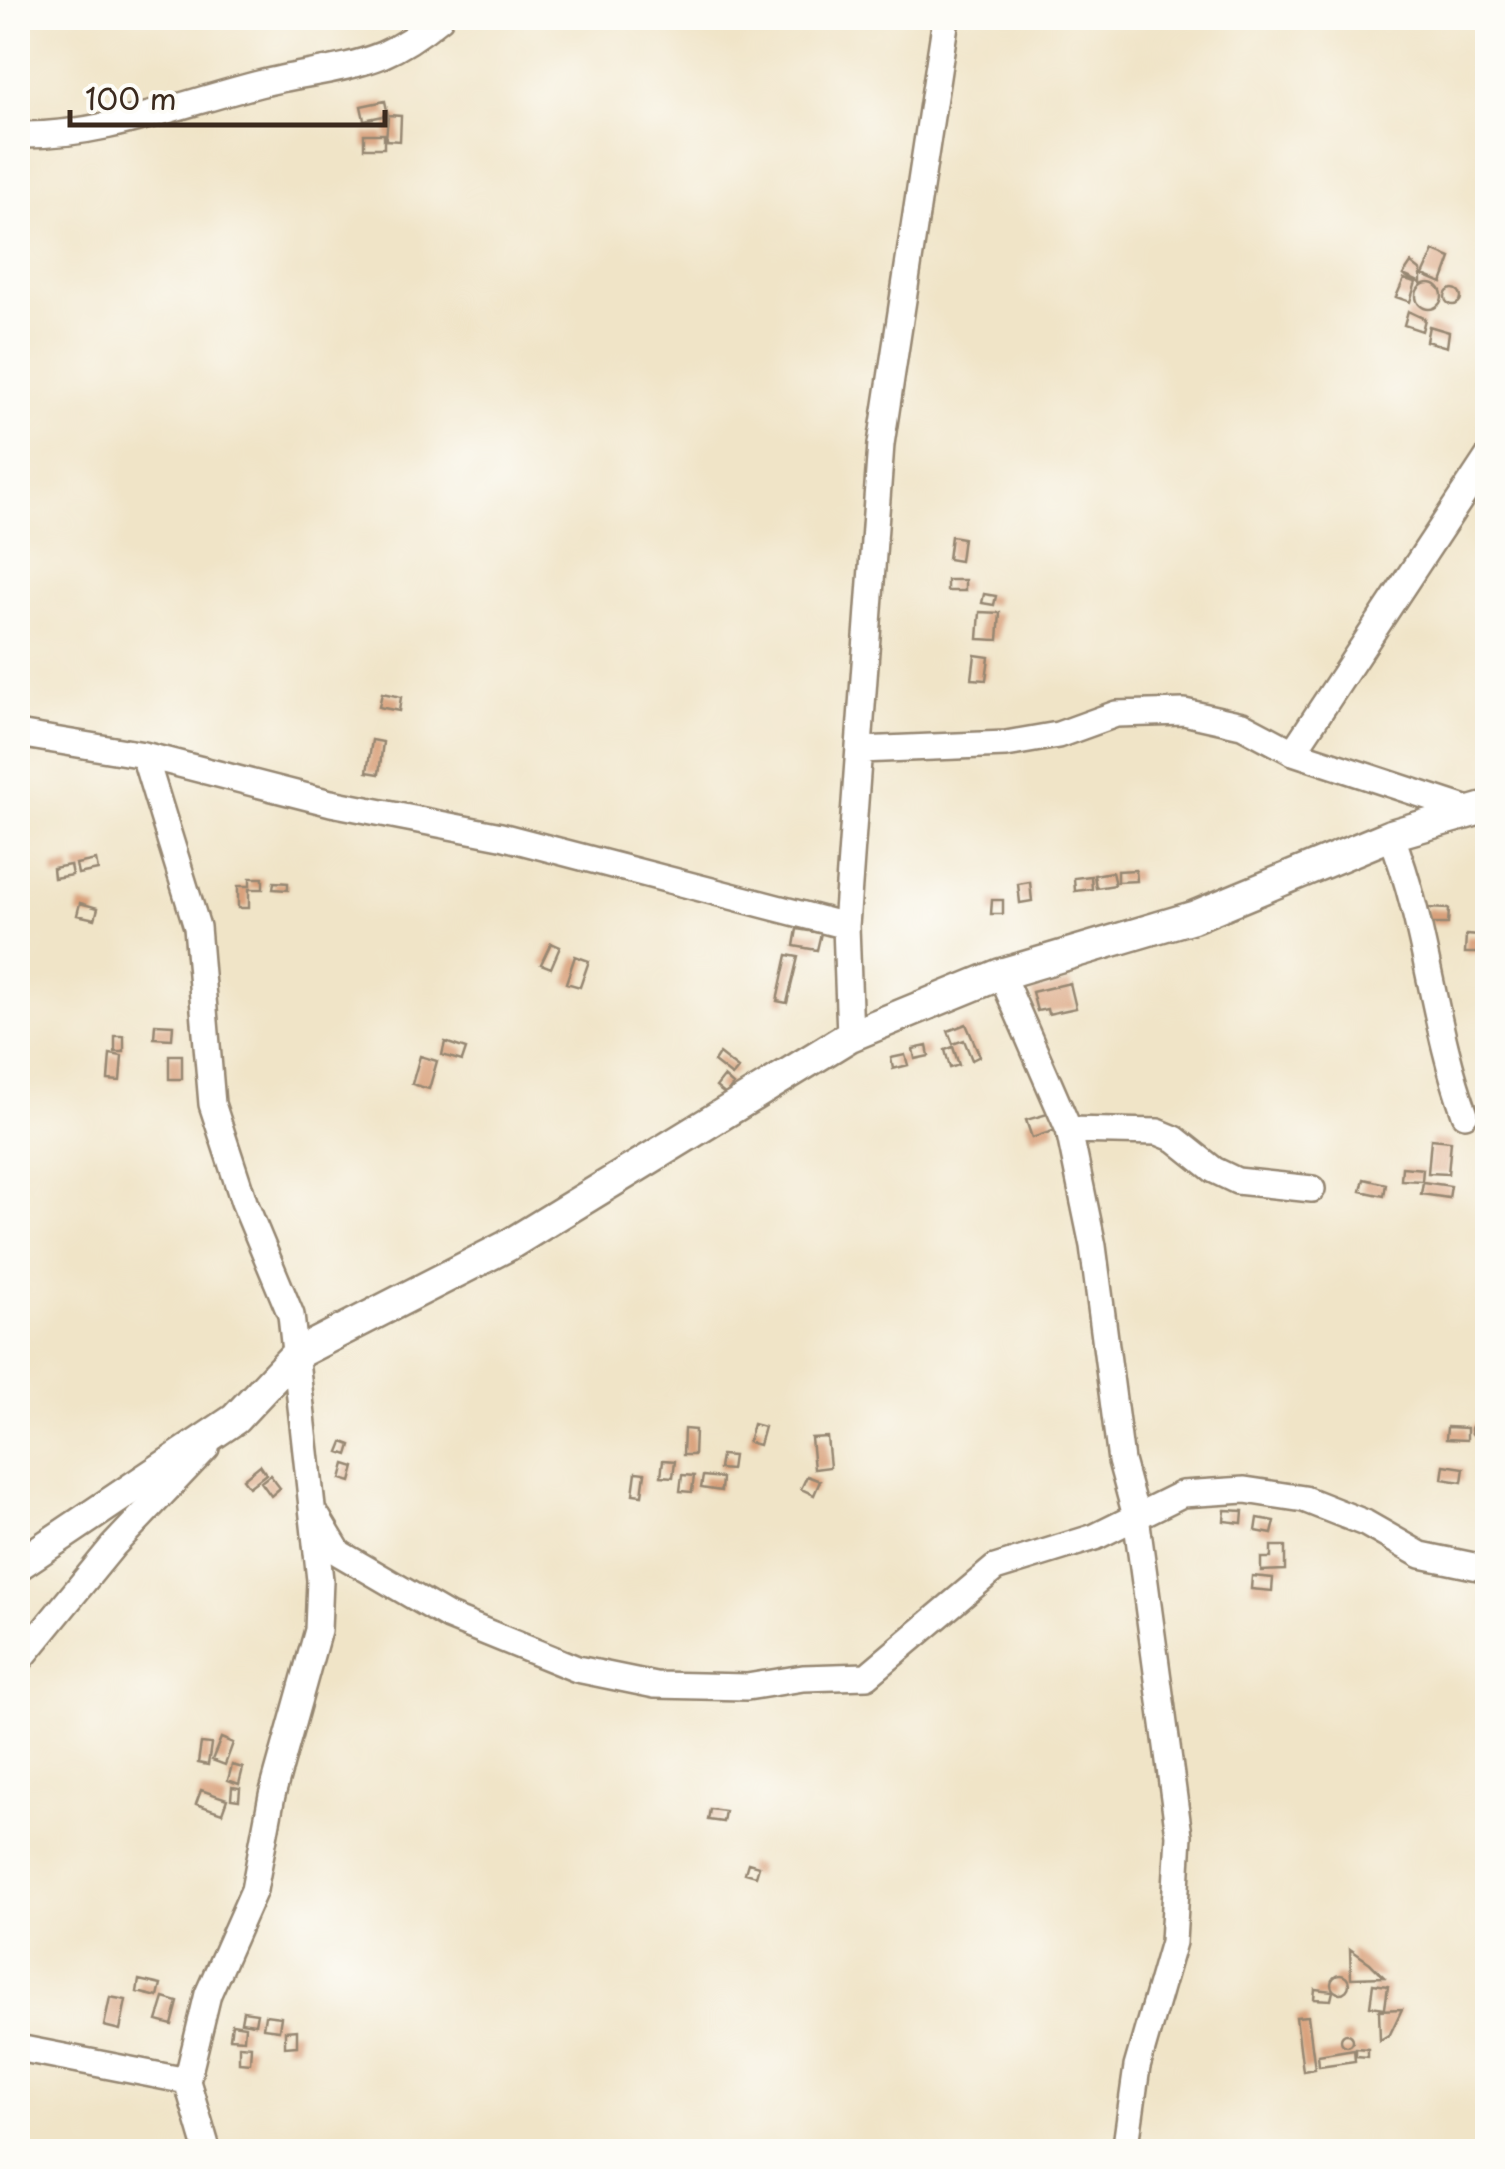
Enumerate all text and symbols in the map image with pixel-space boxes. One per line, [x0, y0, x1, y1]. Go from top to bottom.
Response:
scale bar [70, 65, 385, 127]
text: 100 m [85, 75, 177, 120]

